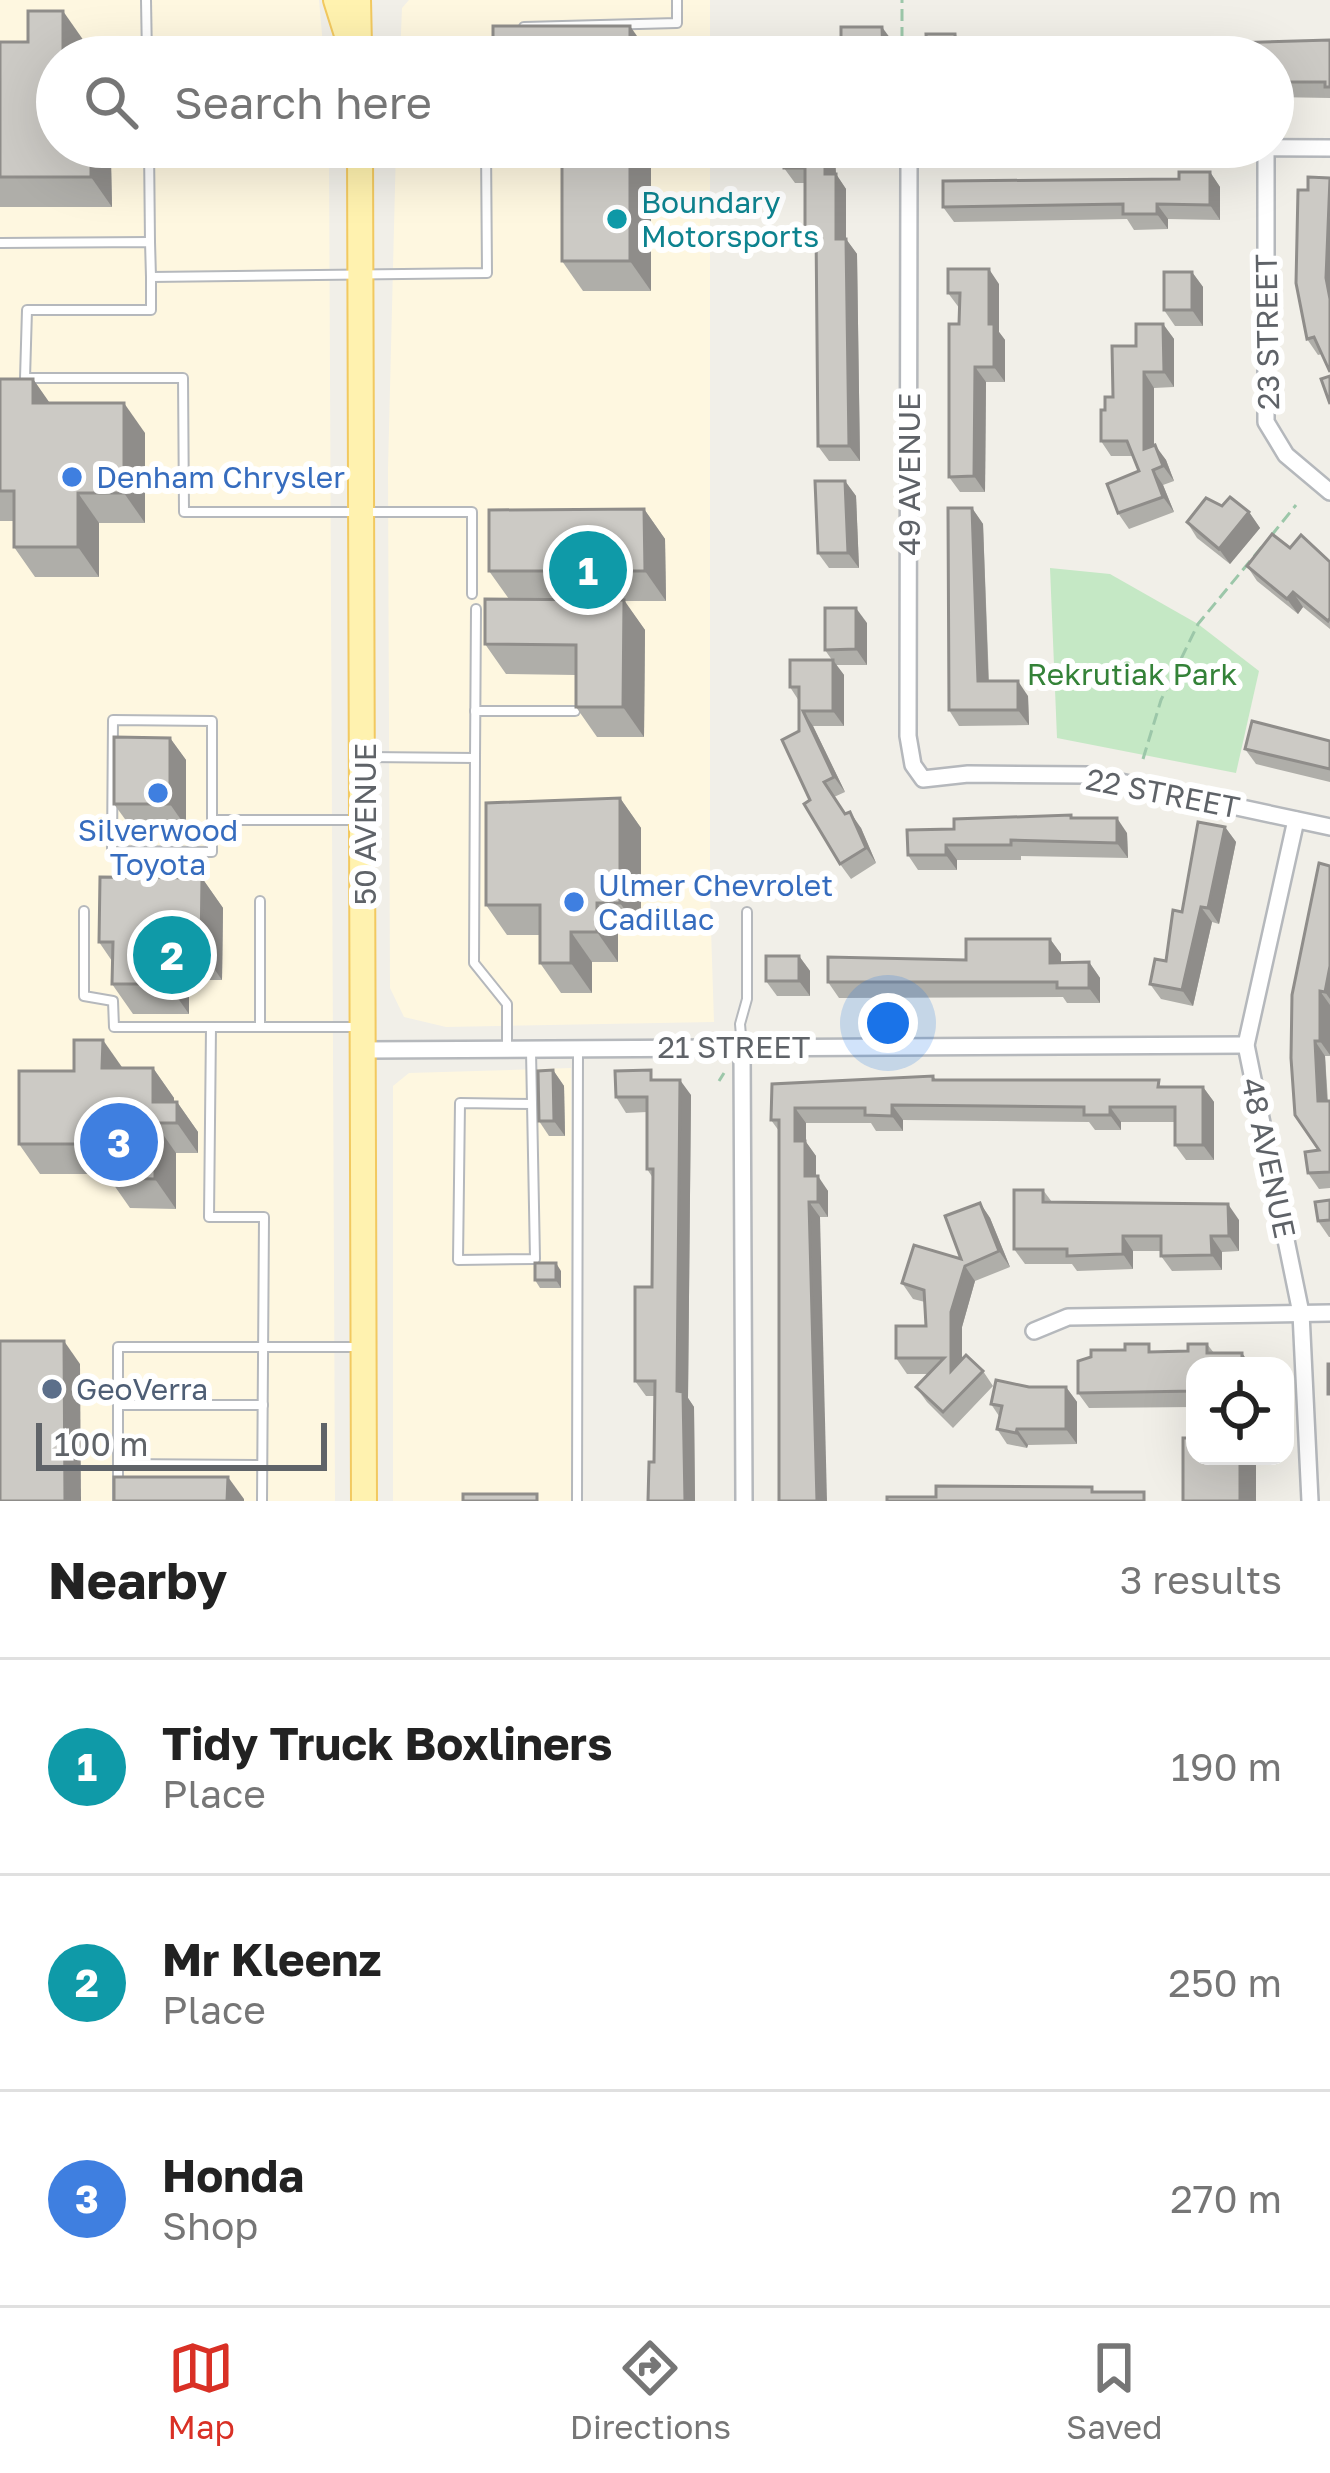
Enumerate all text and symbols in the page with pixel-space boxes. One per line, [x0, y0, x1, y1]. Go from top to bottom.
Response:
search box [36, 36, 1294, 168]
icon: search [78, 69, 144, 135]
text: Search here [174, 75, 432, 129]
place label: Boundary Motorsports [641, 184, 819, 254]
marker: Boundary Motorsports [604, 206, 630, 232]
street label: 23 STREET [1248, 254, 1286, 410]
street label: 49 AVENUE [891, 393, 927, 555]
place label: Denham Chrysler [96, 459, 345, 495]
marker: Denham Chrysler [59, 464, 85, 490]
pin: 1 [549, 525, 627, 615]
park label: Rekrutiak Park [1027, 656, 1237, 692]
street label: 50 AVENUE [347, 743, 383, 905]
street label: 22 STREET [1083, 760, 1243, 826]
marker: Silverwood Toyota [145, 780, 171, 806]
place label: Silverwood Toyota [78, 812, 238, 882]
place label: Ulmer Chevrolet Cadillac [598, 867, 833, 937]
marker: Ulmer Chevrolet Cadillac [561, 889, 587, 915]
pin: 2 [133, 910, 211, 1000]
your location [858, 993, 918, 1053]
street label: 21 STREET [658, 1029, 810, 1065]
street label: 48 AVENUE [1234, 1075, 1304, 1241]
pin: 3 [80, 1097, 158, 1187]
map controls [1186, 1357, 1294, 1465]
button: locate [1186, 1357, 1294, 1465]
place label: GeoVerra [76, 1371, 208, 1407]
marker: GeoVerra [39, 1376, 65, 1402]
scale bar [36, 1417, 327, 1470]
text: 100 m [54, 1424, 148, 1463]
text: Nearby [48, 1549, 227, 1610]
text: 3 results [1120, 1556, 1282, 1603]
text: Tidy Truck Boxliners [162, 1716, 612, 1770]
text: 1 [77, 1743, 97, 1790]
text: 190 m [1171, 1743, 1282, 1790]
text: Place [162, 1770, 266, 1817]
text: Mr Kleenz [162, 1932, 381, 1986]
text: 2 [75, 1959, 99, 2006]
text: 250 m [1168, 1959, 1282, 2006]
text: Place [162, 1986, 266, 2033]
text: Honda [162, 2148, 304, 2202]
text: 3 [75, 2175, 99, 2222]
text: 270 m [1170, 2175, 1282, 2222]
text: Shop [162, 2202, 258, 2249]
tab: Map [168, 2335, 235, 2446]
tab: Directions [570, 2335, 731, 2446]
tab: Saved [1066, 2335, 1162, 2446]

